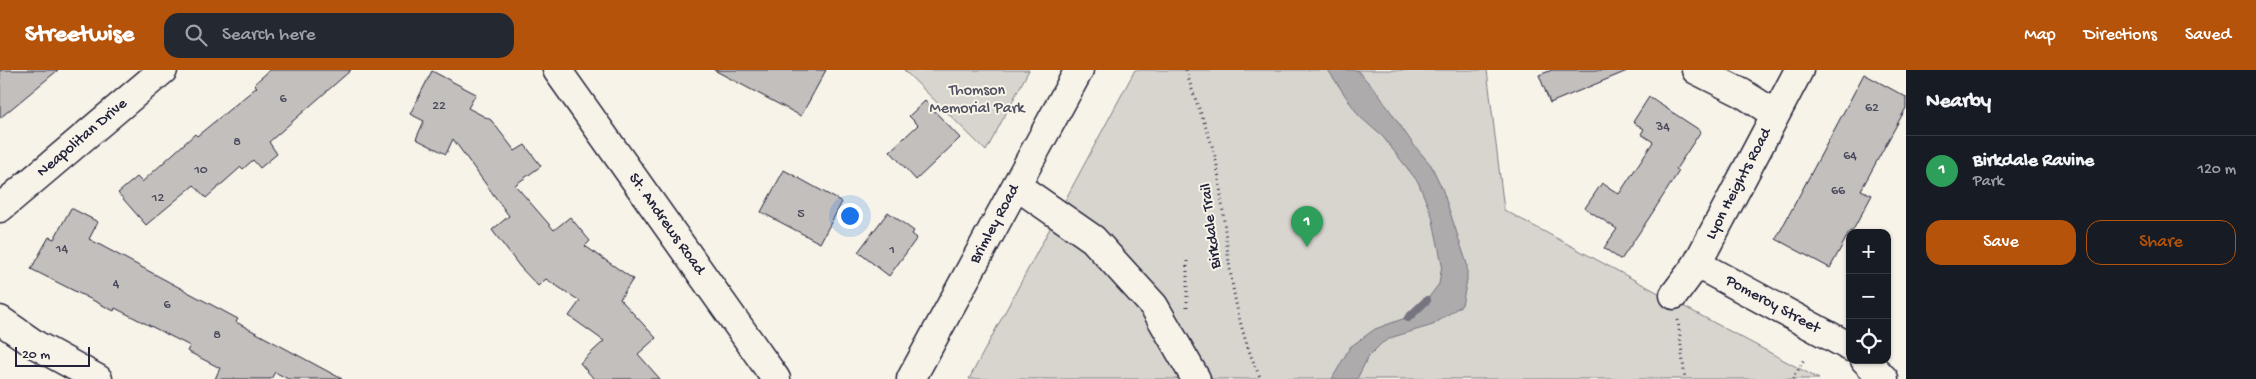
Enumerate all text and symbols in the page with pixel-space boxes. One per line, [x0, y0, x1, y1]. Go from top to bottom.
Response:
search box [164, 13, 514, 58]
text: Streetwise [25, 21, 134, 50]
icon: search [182, 21, 210, 49]
text: Search here [222, 24, 316, 47]
text: Map [2024, 25, 2056, 46]
text: Directions [2084, 25, 2157, 46]
text: Saved [2185, 25, 2231, 46]
park label: Thomson Memorial Park [930, 82, 1026, 119]
text: Nearby [1926, 90, 1991, 115]
house number: 6 [279, 91, 287, 108]
street label: Neapolitan Drive [33, 94, 132, 182]
house number: 22 [432, 98, 446, 115]
house number: 62 [1865, 100, 1879, 117]
house number: 34 [1655, 119, 1670, 136]
street label: Lyon Heights Road [1702, 124, 1777, 243]
house number: 8 [233, 134, 241, 151]
house number: 64 [1843, 148, 1857, 165]
text: Birkdale Ravine [1973, 150, 2094, 173]
text: 1 [1939, 161, 1945, 180]
text: 120 m [2197, 161, 2236, 180]
house number: 10 [193, 162, 208, 179]
street label: St. Andrews Road [624, 170, 710, 280]
text: Park [1973, 173, 2004, 192]
street label: Brimley Road [965, 180, 1025, 268]
street label: Birkdale Trail [1197, 182, 1227, 271]
house number: 66 [1831, 183, 1846, 200]
house number: 12 [151, 190, 164, 207]
your location [837, 203, 863, 229]
house number: 5 [797, 206, 805, 223]
pin: 1 [1291, 206, 1323, 247]
button: Save [1926, 220, 2076, 265]
button: Share [2086, 220, 2236, 265]
map controls [1846, 229, 1891, 364]
button: + [1846, 229, 1891, 274]
house number: 14 [55, 241, 69, 258]
house number: 1 [888, 242, 895, 259]
street label: Pomeroy Street [1721, 271, 1825, 339]
button: − [1846, 274, 1891, 319]
house number: 4 [113, 276, 120, 293]
house number: 6 [163, 297, 171, 314]
button: locate [1846, 319, 1891, 364]
house number: 8 [213, 327, 221, 344]
scale bar [15, 344, 90, 367]
text: 20 m [22, 347, 50, 364]

